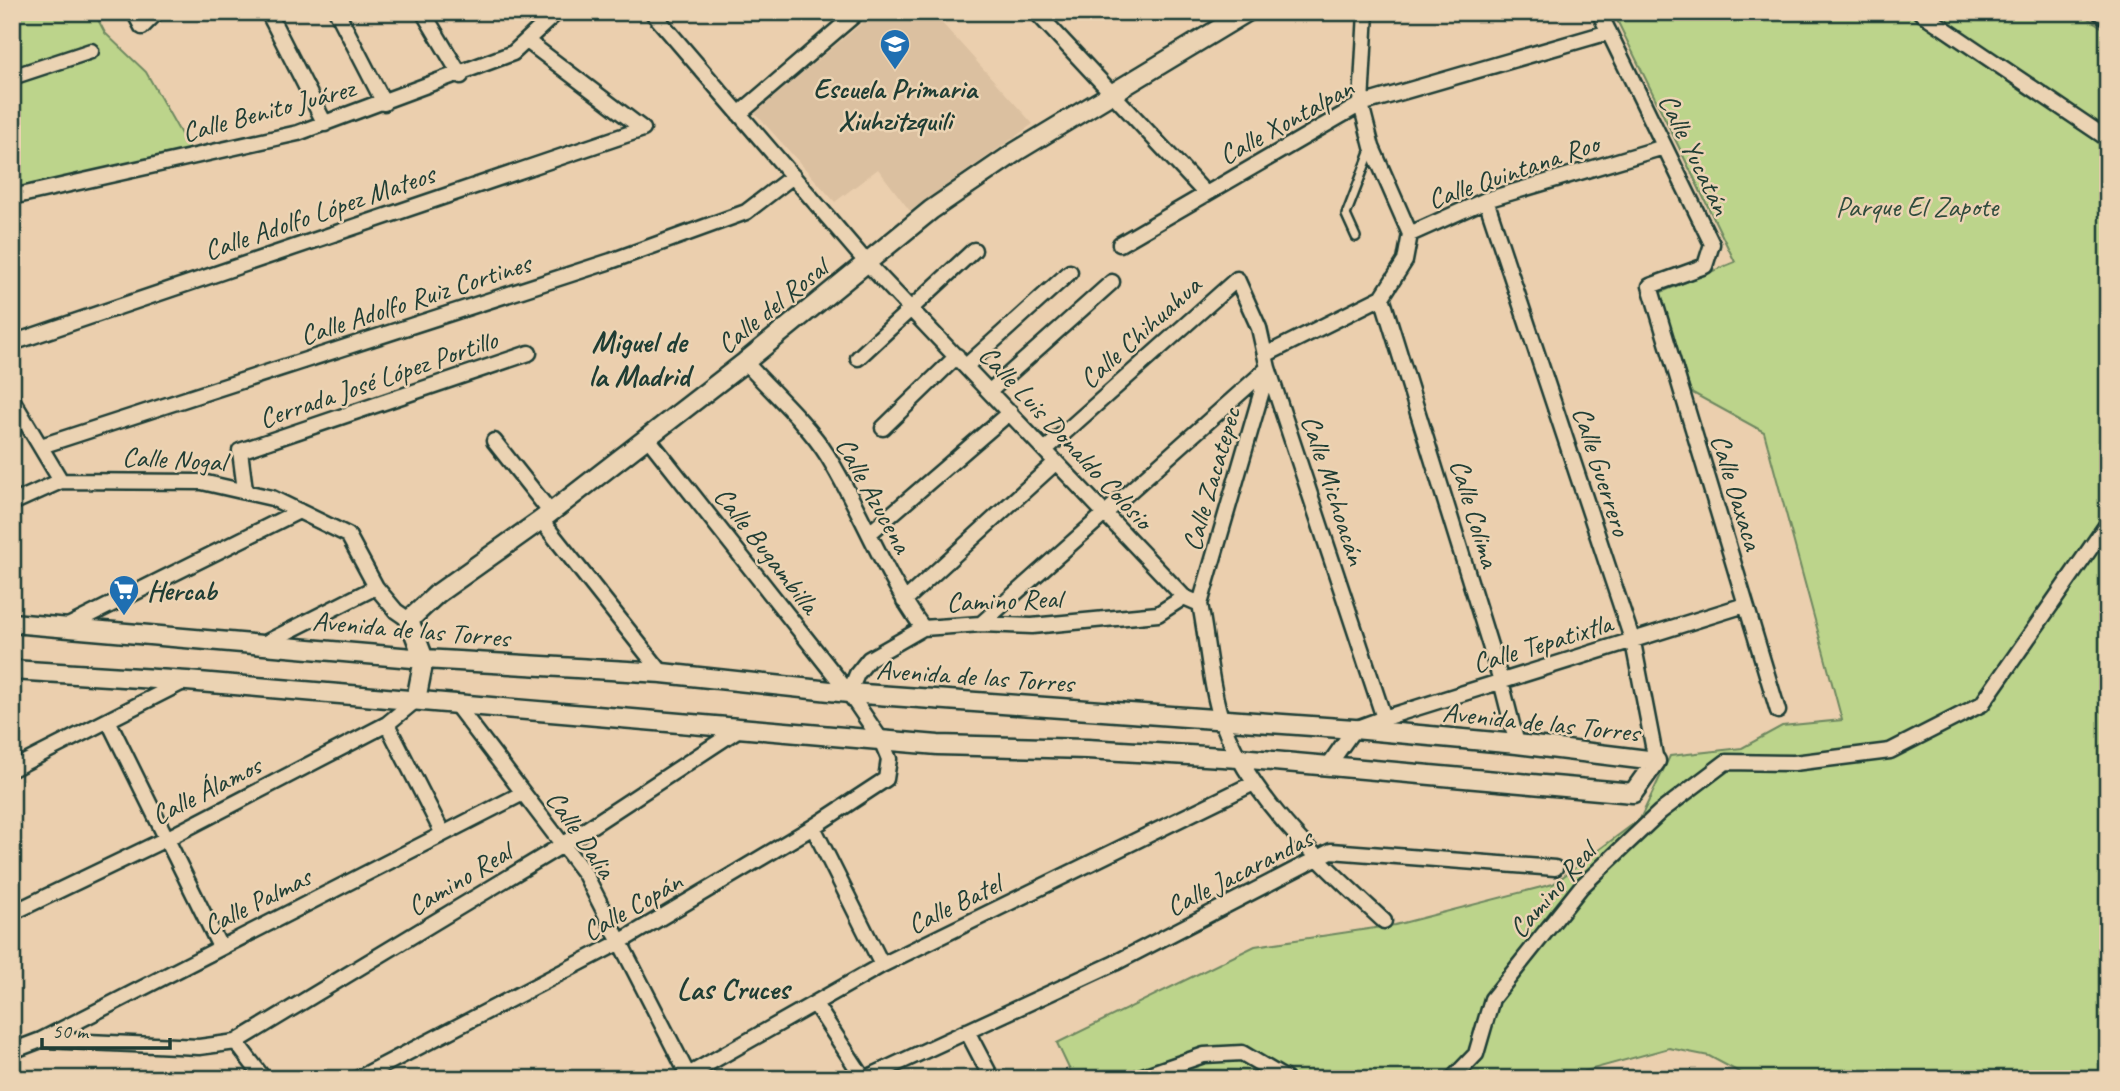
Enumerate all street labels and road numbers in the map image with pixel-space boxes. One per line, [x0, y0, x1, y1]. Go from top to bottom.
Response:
street label: Calle Xontalpan [1213, 69, 1361, 172]
street label: Calle Benito Juárez [178, 70, 360, 150]
street label: Calle Yucatán [1651, 88, 1740, 222]
street label: Calle Quintana Roo [1423, 124, 1606, 217]
street label: Calle Adolfo López Mateos [199, 155, 441, 268]
street label: Calle Adolfo Ruiz Cortines [295, 244, 537, 353]
street label: Calle del Rosal [709, 247, 839, 361]
street label: Calle Chihuahua [1072, 267, 1210, 396]
street label: Cerrada José López Portillo [254, 321, 504, 436]
street label: Calle Luis Donaldo Colosio [972, 337, 1163, 539]
street label: Calle Zacatepec [1174, 402, 1249, 555]
street label: Calle Guerrero [1565, 402, 1640, 542]
street label: Calle Michoacán [1293, 411, 1375, 571]
street label: Calle Oaxaca [1703, 430, 1772, 556]
street label: Calle Azucena [828, 431, 921, 561]
street label: Calle Nogal [121, 439, 232, 479]
street label: Calle Colima [1442, 455, 1508, 573]
street label: Calle Bugambilla [707, 479, 829, 623]
street label: Camino Real [946, 580, 1068, 620]
street label: Avenida de las Torres [311, 603, 513, 655]
street label: Calle Tepatixtla [1468, 605, 1618, 681]
street label: Avenida de las Torres [875, 652, 1077, 701]
street label: Avenida de las Torres [1441, 694, 1644, 750]
street label: Calle Álamos [145, 746, 269, 832]
street label: Calle Dalia [538, 783, 625, 886]
street label: Calle Jacarandas [1160, 819, 1320, 924]
street label: Camino Real [1501, 831, 1607, 945]
street label: Camino Real [401, 832, 522, 924]
street label: Calle Palmas [197, 858, 319, 943]
street label: Calle Copán [576, 863, 689, 949]
street label: Calle Batel [901, 864, 1011, 942]

